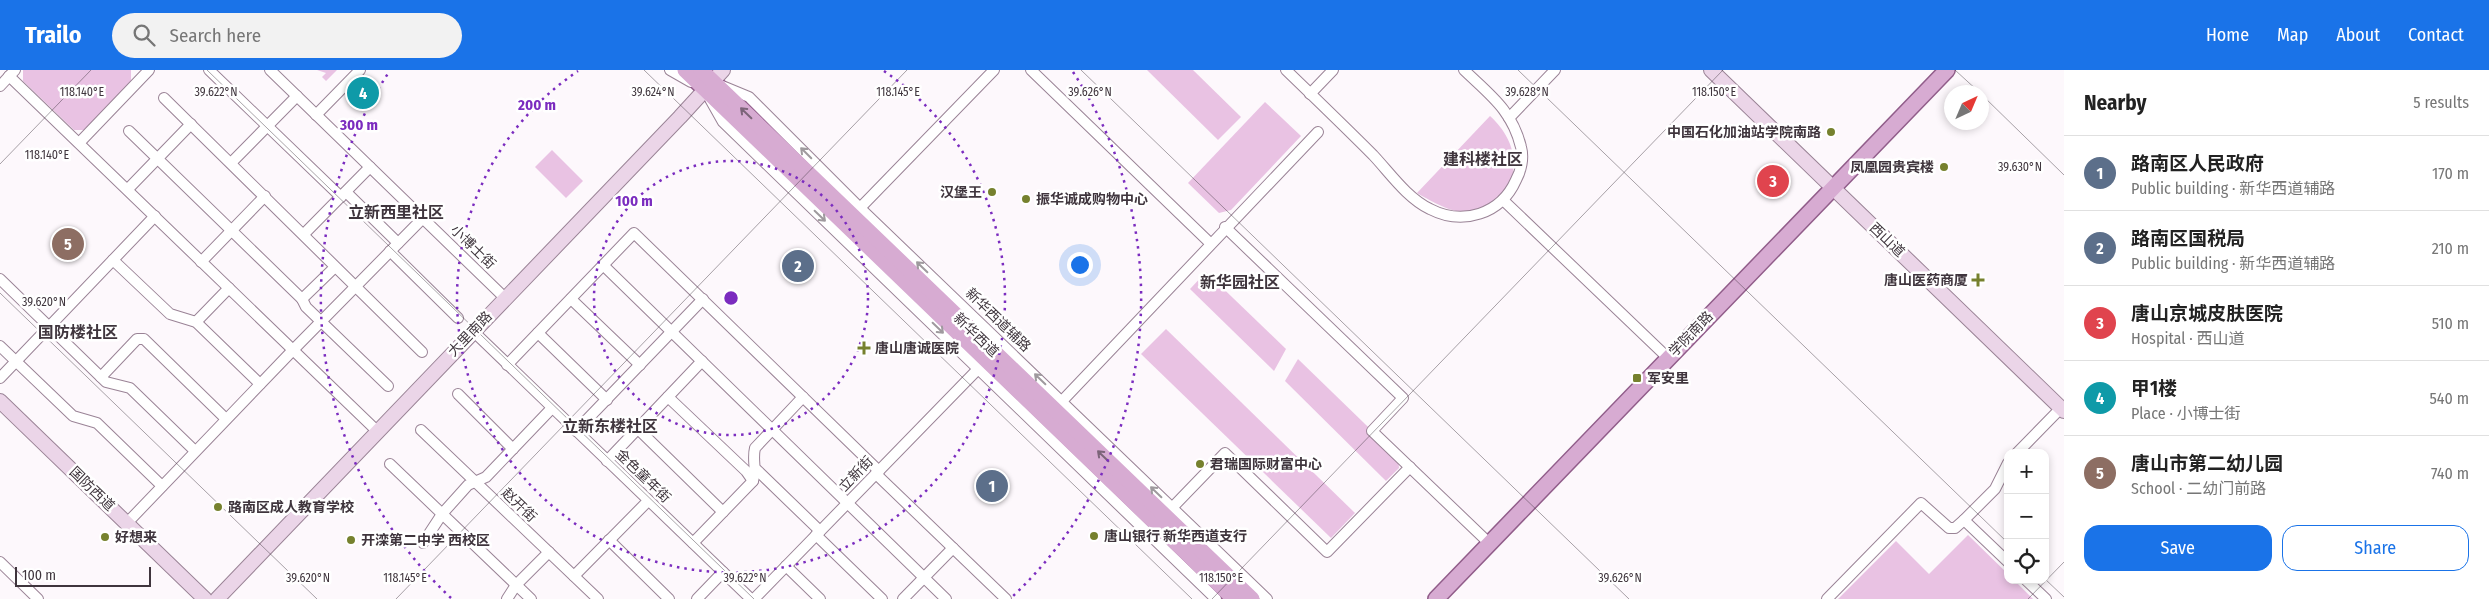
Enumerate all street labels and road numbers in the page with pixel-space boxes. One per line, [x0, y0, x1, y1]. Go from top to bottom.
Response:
street label: 西山道 [1866, 219, 1908, 261]
street label: 小博士街 [447, 221, 499, 273]
street label: 新华西道辅路 [962, 285, 1034, 355]
street label: 大里南路 [444, 308, 496, 360]
street label: 学院南路 [1665, 308, 1717, 360]
street label: 新华西道 [950, 310, 1002, 360]
street label: 金色童年街 [612, 446, 674, 506]
street label: 立新街 [835, 453, 877, 495]
street label: 国防西道 [66, 463, 118, 515]
street label: 赵开街 [497, 484, 540, 526]

